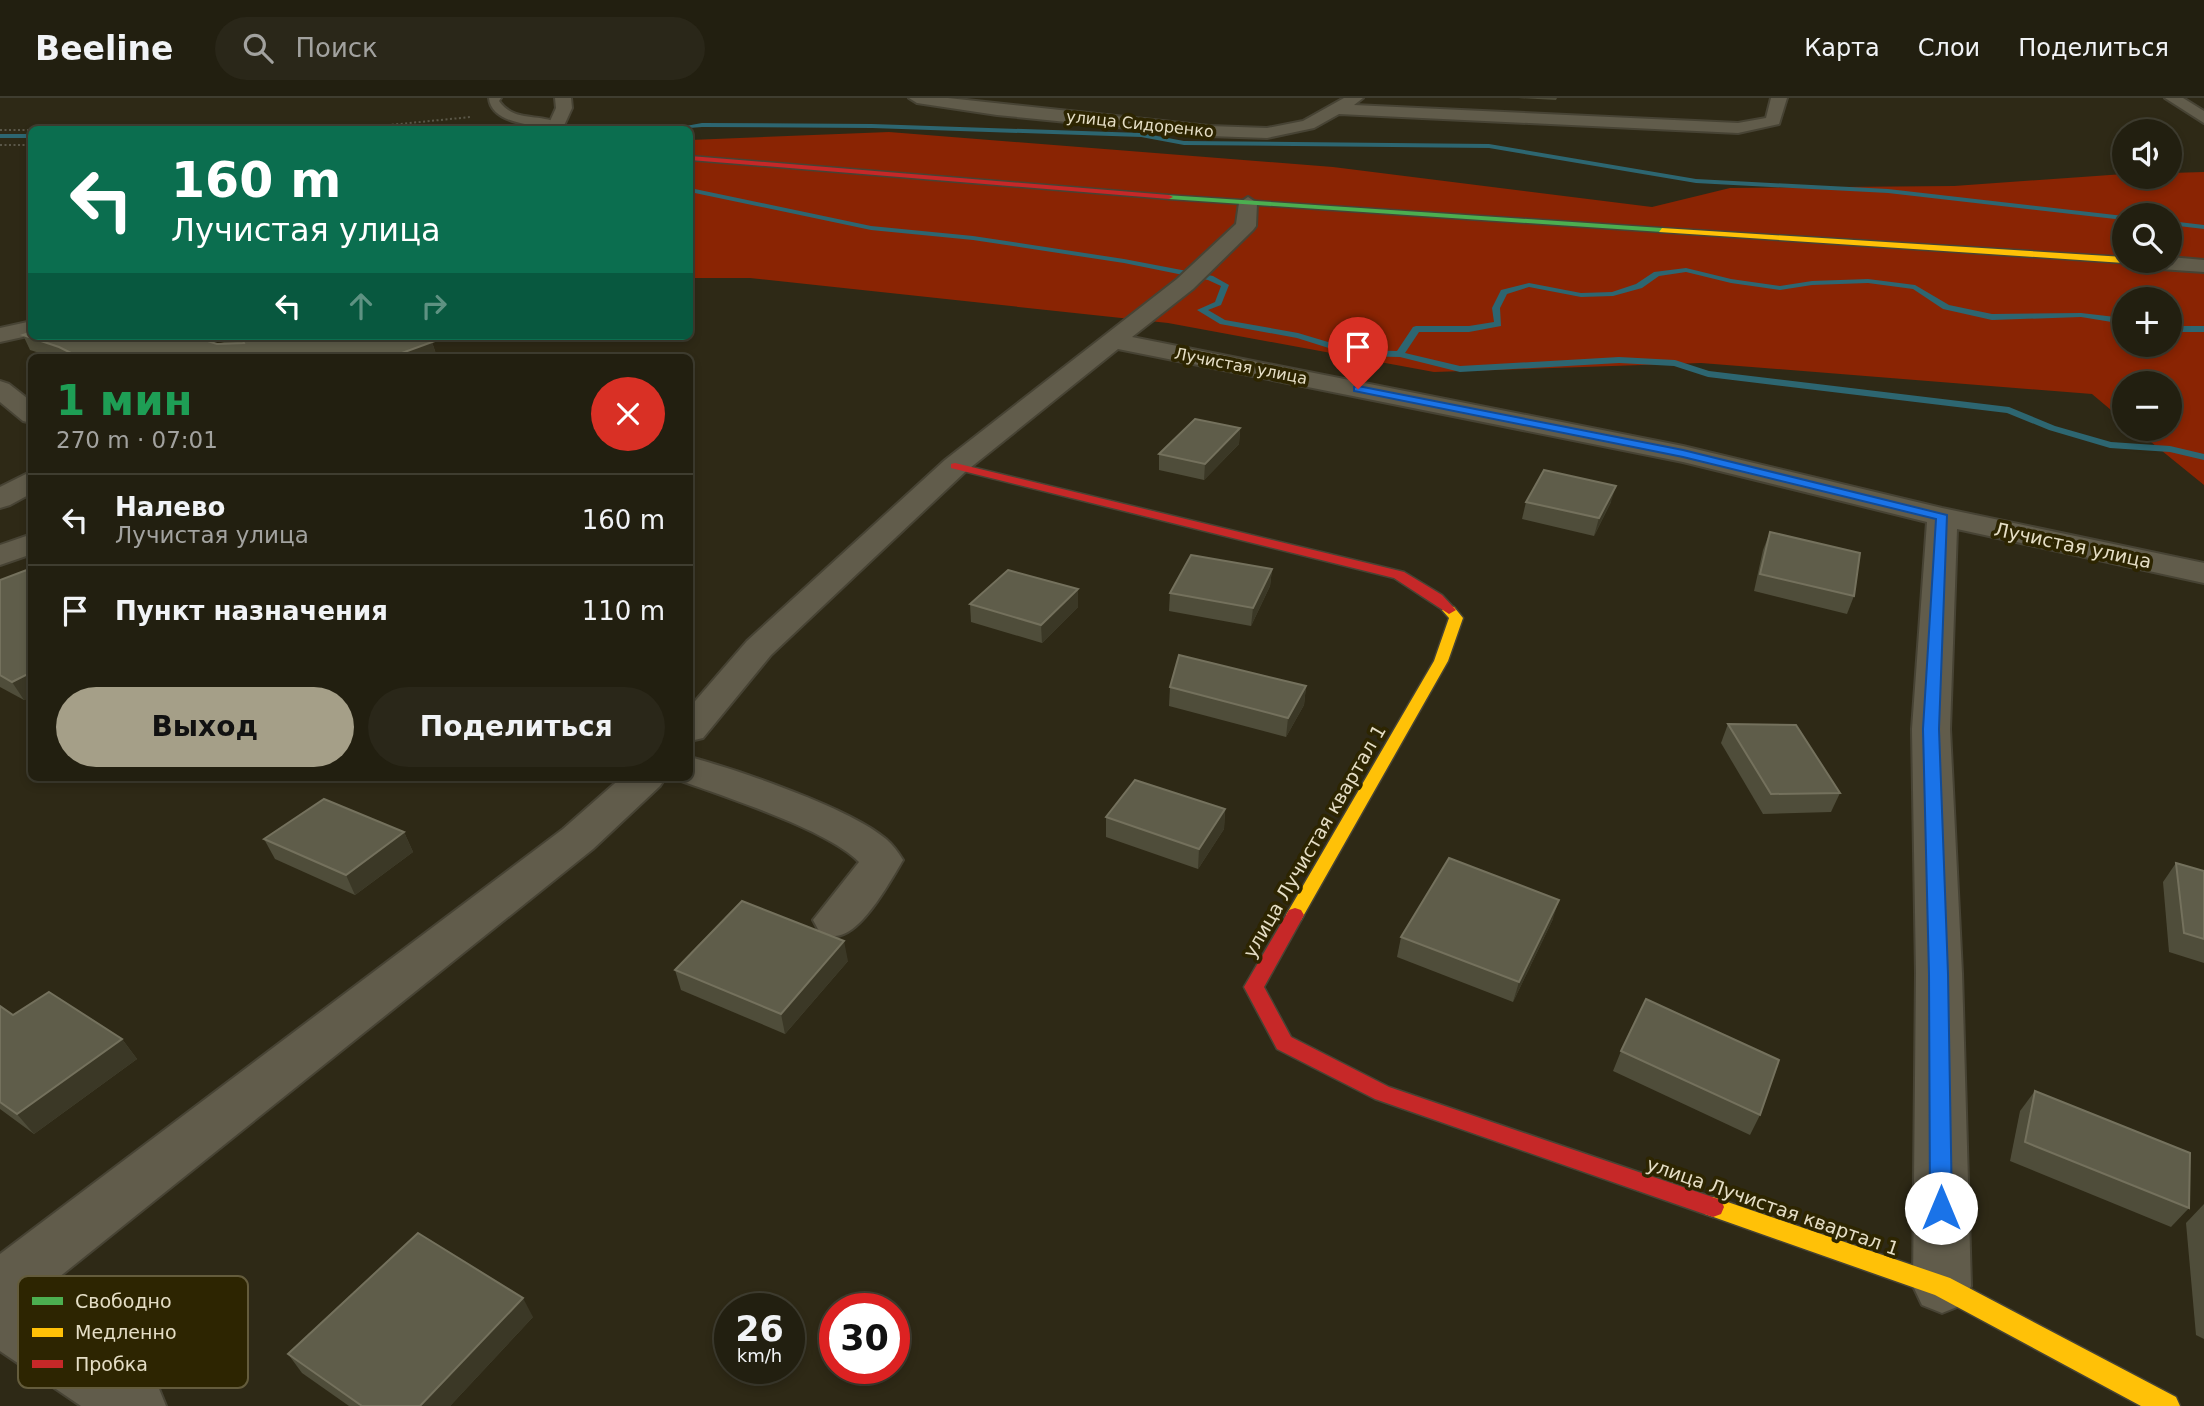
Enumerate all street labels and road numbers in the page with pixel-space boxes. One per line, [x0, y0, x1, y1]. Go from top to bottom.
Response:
street label: улица Сидоренко [1065, 107, 1215, 141]
street label: Лучистая улица [1173, 344, 1309, 388]
street label: Лучистая улица [1992, 518, 2154, 572]
street label: улица Лучистая квартал 1 [1238, 721, 1390, 961]
street label: улица Лучистая квартал 1 [1644, 1152, 1902, 1260]

